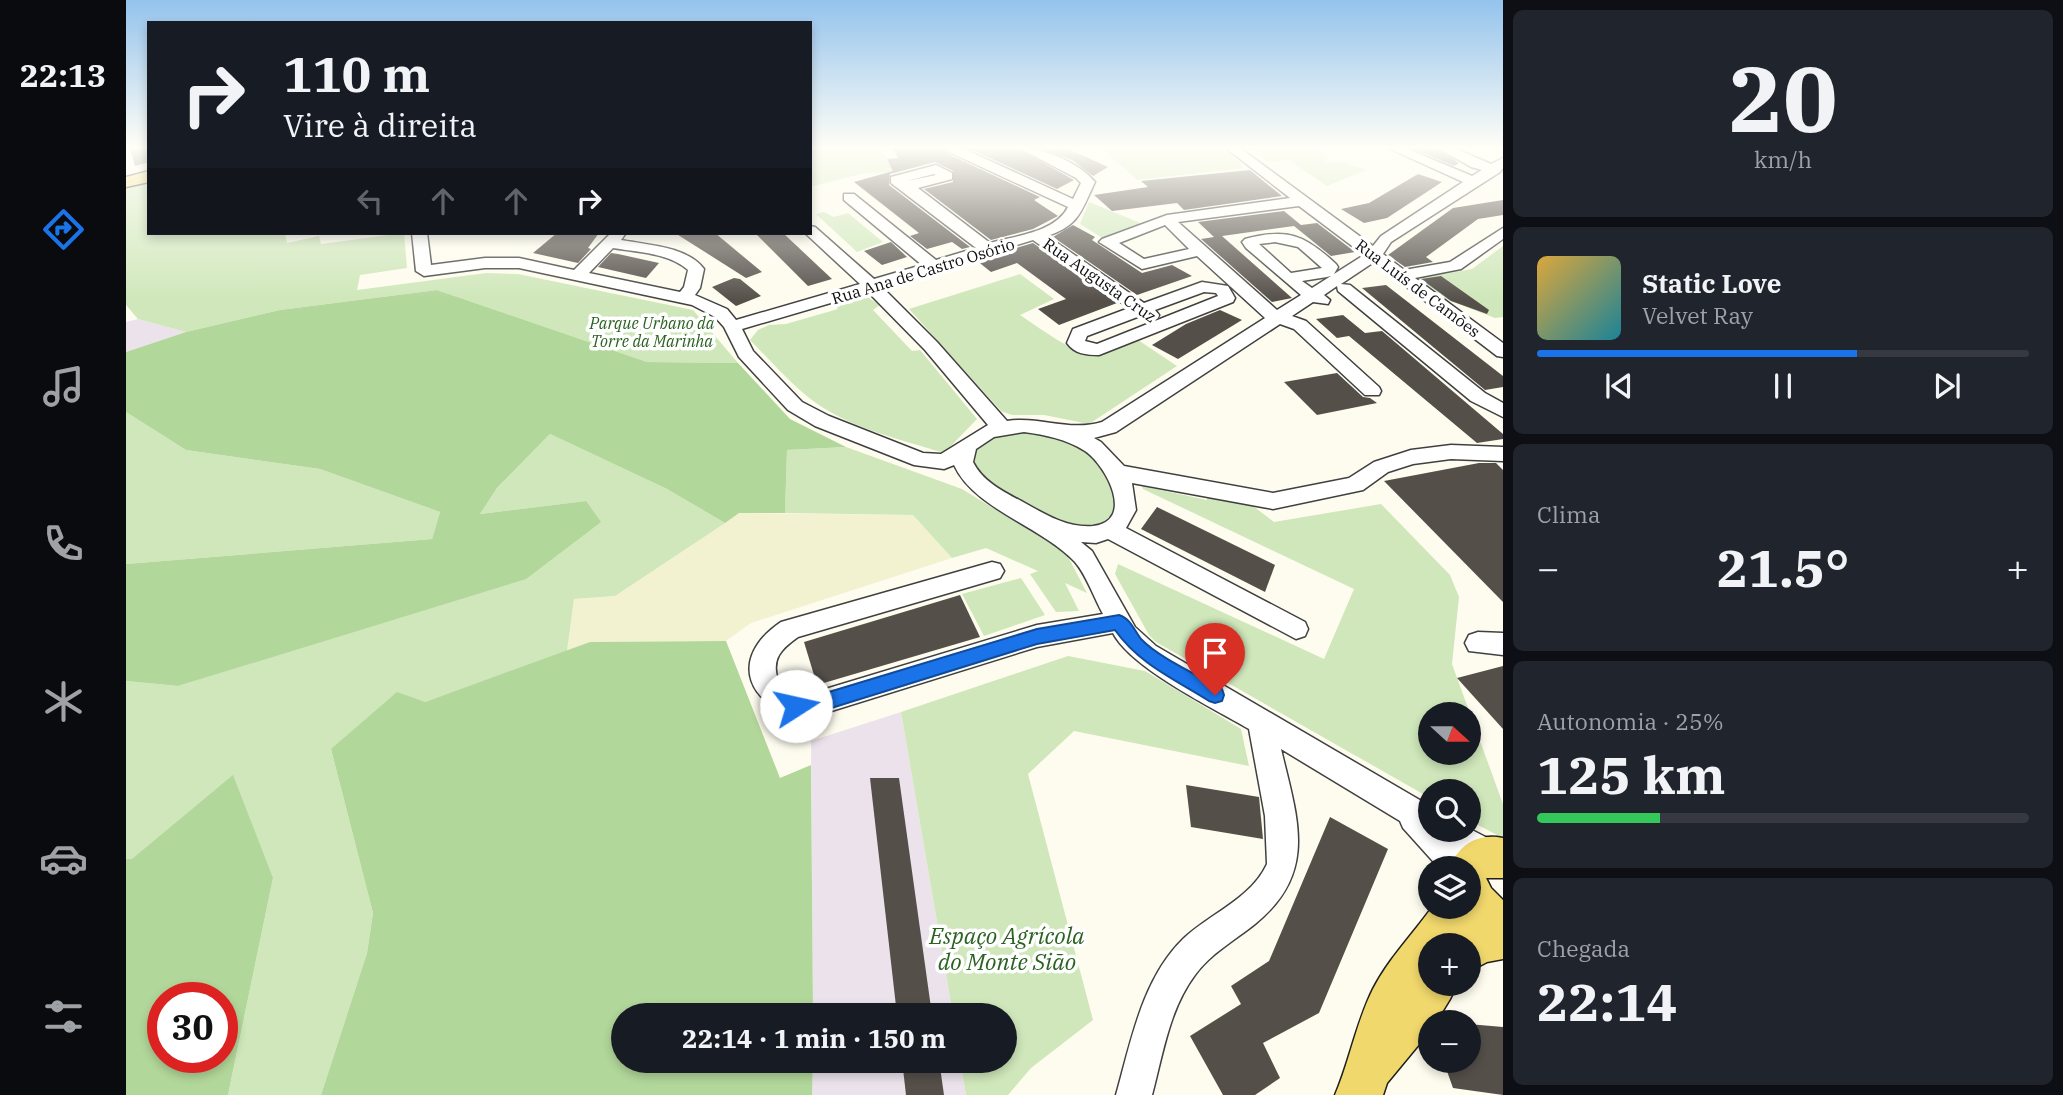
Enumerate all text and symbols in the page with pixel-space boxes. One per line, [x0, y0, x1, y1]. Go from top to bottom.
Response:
text: 20 [1728, 39, 1838, 157]
text: 110 m [283, 42, 430, 105]
icon: right [168, 49, 259, 140]
text: 22:13 [20, 54, 106, 96]
text: Vire à direita [283, 104, 477, 146]
text: km/h [1754, 144, 1812, 174]
icon: left [351, 182, 389, 220]
icon: ahead [424, 182, 462, 220]
icon: ahead [497, 182, 535, 220]
icon: right [570, 182, 608, 220]
icon: directions [39, 205, 88, 254]
street label: Rua Augusta Cruz [1040, 233, 1160, 327]
street label: Rua Ana de Castro Osório [829, 234, 1017, 308]
street label: Rua Luís de Camões [1352, 235, 1484, 341]
text: Static Love [1642, 266, 1781, 300]
text: Velvet Ray [1642, 300, 1753, 330]
park label: Parque Urbano da Torre da Marinha [589, 313, 715, 351]
icon: music [39, 362, 88, 411]
icon: previous [1600, 367, 1638, 405]
icon: pause [1764, 367, 1802, 405]
icon: next [1928, 367, 1966, 405]
text: Clima [1537, 499, 1601, 529]
icon: phone [39, 519, 88, 568]
text: 21.5° [1717, 534, 1849, 601]
text: − [1537, 543, 1560, 592]
text: + [2006, 543, 2029, 592]
pin [1185, 623, 1245, 695]
icon: arrive [1196, 634, 1234, 672]
position arrow [759, 669, 833, 743]
icon: climate [39, 677, 88, 726]
north arrow [1418, 702, 1480, 765]
map controls [1418, 702, 1481, 1073]
text: Autonomia · 25% [1537, 706, 1724, 736]
text: 125 km [1537, 741, 1726, 808]
button: search [1418, 779, 1481, 842]
icon: car [39, 834, 88, 883]
button: layers [1418, 856, 1481, 919]
park label: Espaço Agrícola do Monte Sião [928, 920, 1085, 976]
button: + [1418, 933, 1481, 996]
text: Chegada [1537, 933, 1630, 963]
text: 22:14 [1537, 968, 1678, 1035]
speed limit sign: 30 [147, 982, 238, 1073]
icon: filters [39, 992, 88, 1041]
button: − [1418, 1010, 1481, 1073]
text: 22:14 · 1 min · 150 m [682, 1021, 946, 1055]

